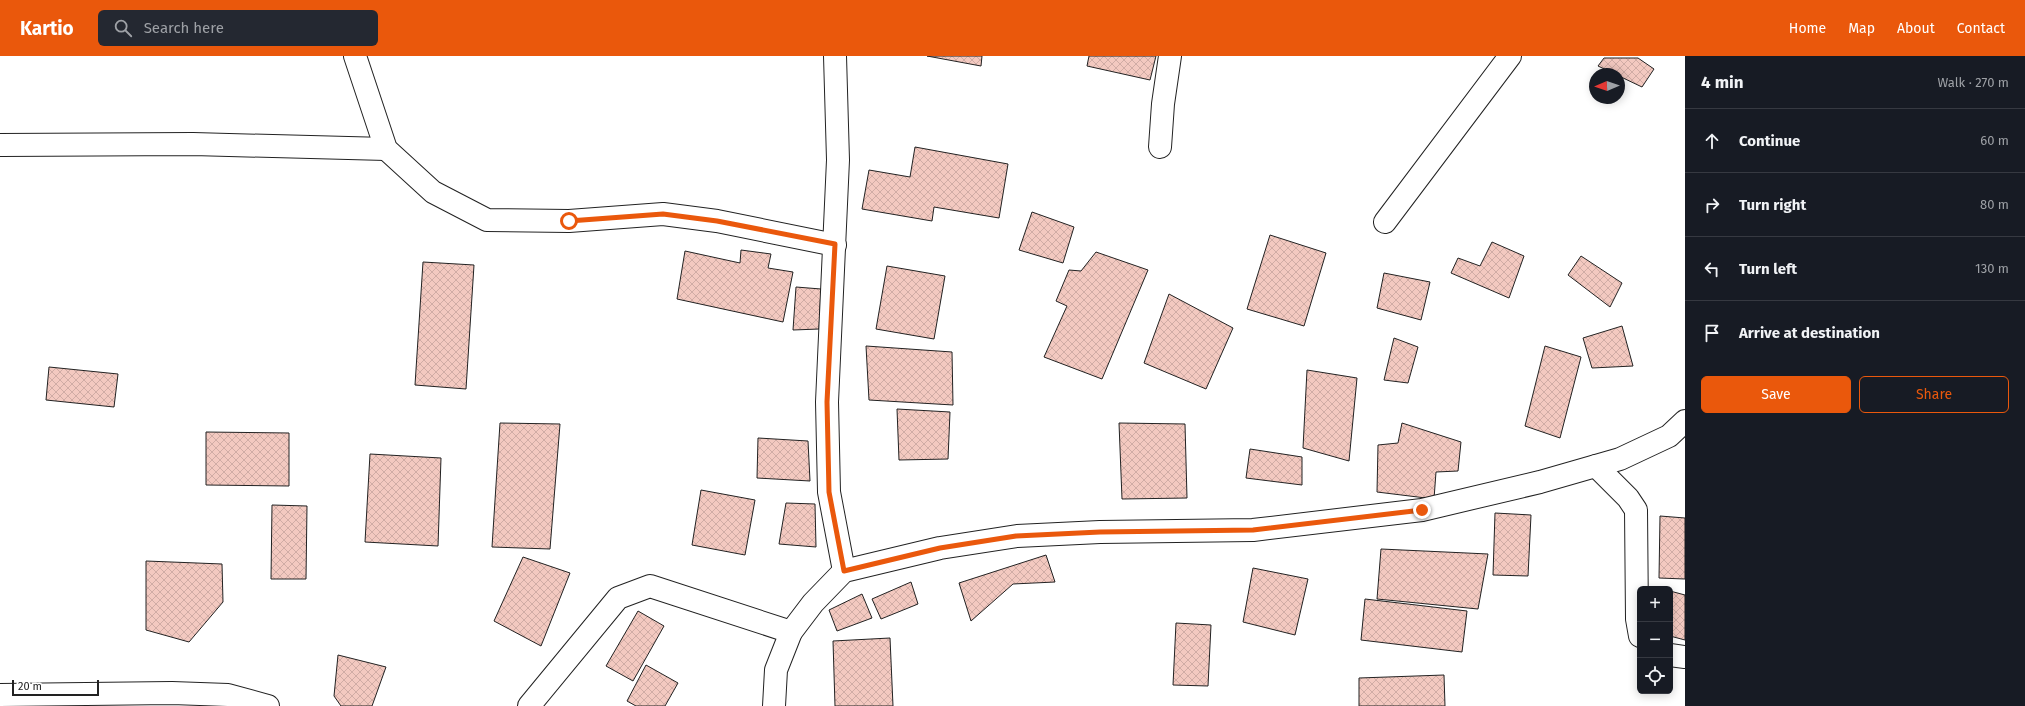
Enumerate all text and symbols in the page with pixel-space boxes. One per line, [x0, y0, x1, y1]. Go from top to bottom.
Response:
search box [98, 10, 378, 46]
text: Kartio [20, 17, 74, 40]
icon: search [112, 17, 134, 39]
text: Search here [144, 19, 224, 37]
text: Home [1789, 20, 1826, 37]
text: Map [1848, 20, 1875, 37]
text: About [1897, 20, 1935, 37]
text: Contact [1957, 20, 2005, 37]
north arrow [1589, 68, 1625, 104]
text: 4 min [1701, 72, 1744, 93]
text: Walk · 270 m [1937, 75, 2009, 90]
icon: ahead [1701, 130, 1723, 152]
text: Continue [1739, 132, 1800, 150]
text: 60 m [1980, 133, 2009, 148]
icon: right [1701, 194, 1723, 216]
text: Turn right [1739, 196, 1806, 214]
text: 80 m [1980, 197, 2009, 212]
route start [560, 212, 578, 230]
icon: left [1701, 258, 1723, 280]
text: Turn left [1739, 260, 1797, 278]
text: 130 m [1975, 261, 2009, 276]
icon: arrive [1701, 322, 1723, 344]
text: Arrive at destination [1739, 324, 1880, 342]
button: Save [1701, 376, 1851, 413]
button: Share [1859, 376, 2009, 413]
route end [1413, 501, 1431, 519]
map controls [1637, 586, 1673, 694]
button: + [1637, 586, 1673, 622]
button: − [1637, 622, 1673, 658]
button: locate [1637, 658, 1673, 694]
scale bar [12, 678, 99, 697]
text: 20 m [18, 680, 42, 693]

